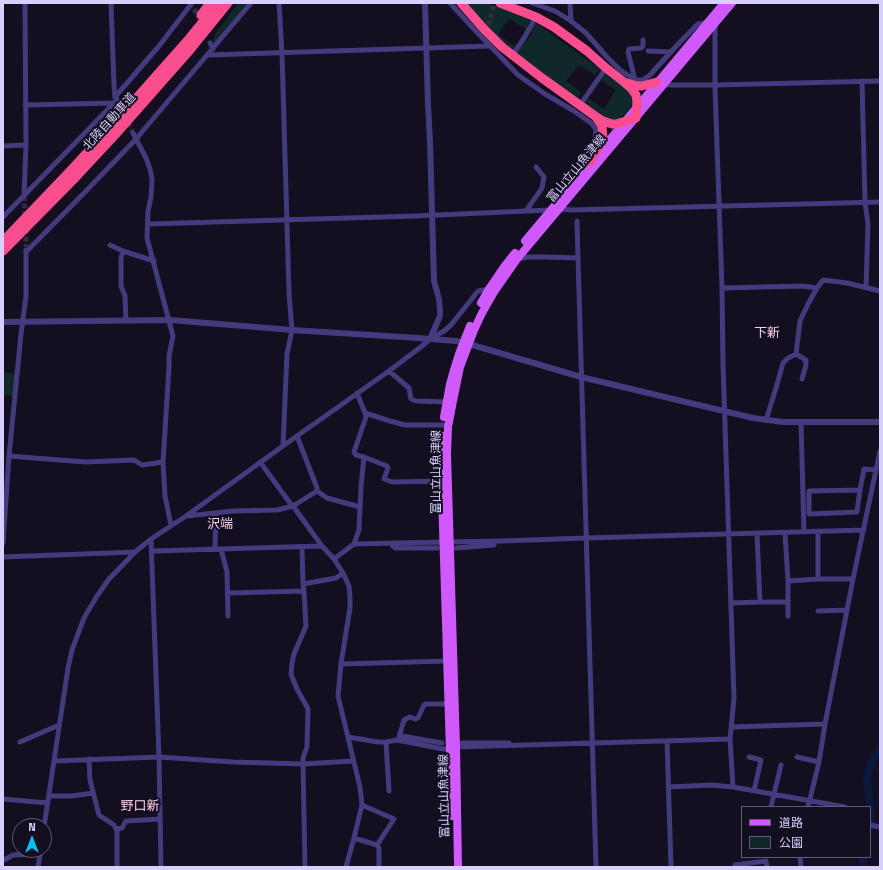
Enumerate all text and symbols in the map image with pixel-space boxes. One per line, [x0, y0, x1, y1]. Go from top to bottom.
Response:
street label: 北陸自動車道 [81, 90, 139, 154]
street label: 富山立山魚津線 [544, 132, 610, 206]
district label: 下新 [754, 326, 780, 342]
street label: 富山立山魚津線 [430, 430, 444, 514]
district label: 沢端 [207, 517, 233, 533]
street label: 富山立山魚津線 [437, 754, 453, 838]
district label: 野口新 [121, 799, 159, 815]
legend [741, 806, 871, 858]
text: 道路 [779, 813, 803, 832]
north arrow [12, 818, 52, 858]
text: N [28, 819, 36, 835]
text: 公園 [779, 833, 803, 852]

